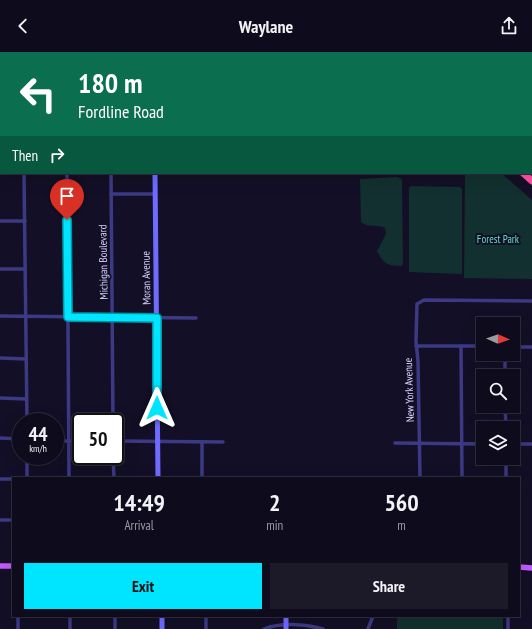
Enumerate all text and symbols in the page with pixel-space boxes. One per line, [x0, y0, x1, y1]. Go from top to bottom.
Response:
icon: back [12, 15, 34, 37]
text: Waylane [239, 15, 293, 38]
icon: share [498, 15, 520, 37]
text: 180 m [78, 64, 142, 101]
icon: left [12, 68, 64, 120]
text: Fordline Road [78, 100, 164, 123]
icon: right [46, 144, 68, 166]
text: Then [12, 146, 38, 165]
pin [50, 179, 84, 220]
icon: arrive [56, 185, 78, 207]
street label: Michigan Boulevard [95, 224, 111, 300]
park label: Forest Park [477, 232, 520, 246]
street label: Moran Avenue [139, 250, 153, 305]
north arrow [476, 317, 520, 361]
map controls [476, 317, 520, 465]
street label: New York Avenue [401, 357, 417, 423]
button: search [476, 369, 520, 413]
position arrow [136, 387, 178, 429]
speed limit sign: 50 [72, 413, 124, 465]
text: 44 [28, 421, 48, 447]
button: layers [476, 421, 520, 465]
text: km/h [29, 442, 47, 455]
text: 14:49 [113, 487, 165, 518]
text: 2 [269, 487, 280, 518]
text: 560 [384, 487, 419, 518]
text: Arrival [124, 517, 154, 534]
text: min [266, 517, 283, 534]
text: m [397, 517, 406, 534]
button: Exit [24, 563, 262, 609]
button: Share [270, 563, 508, 609]

